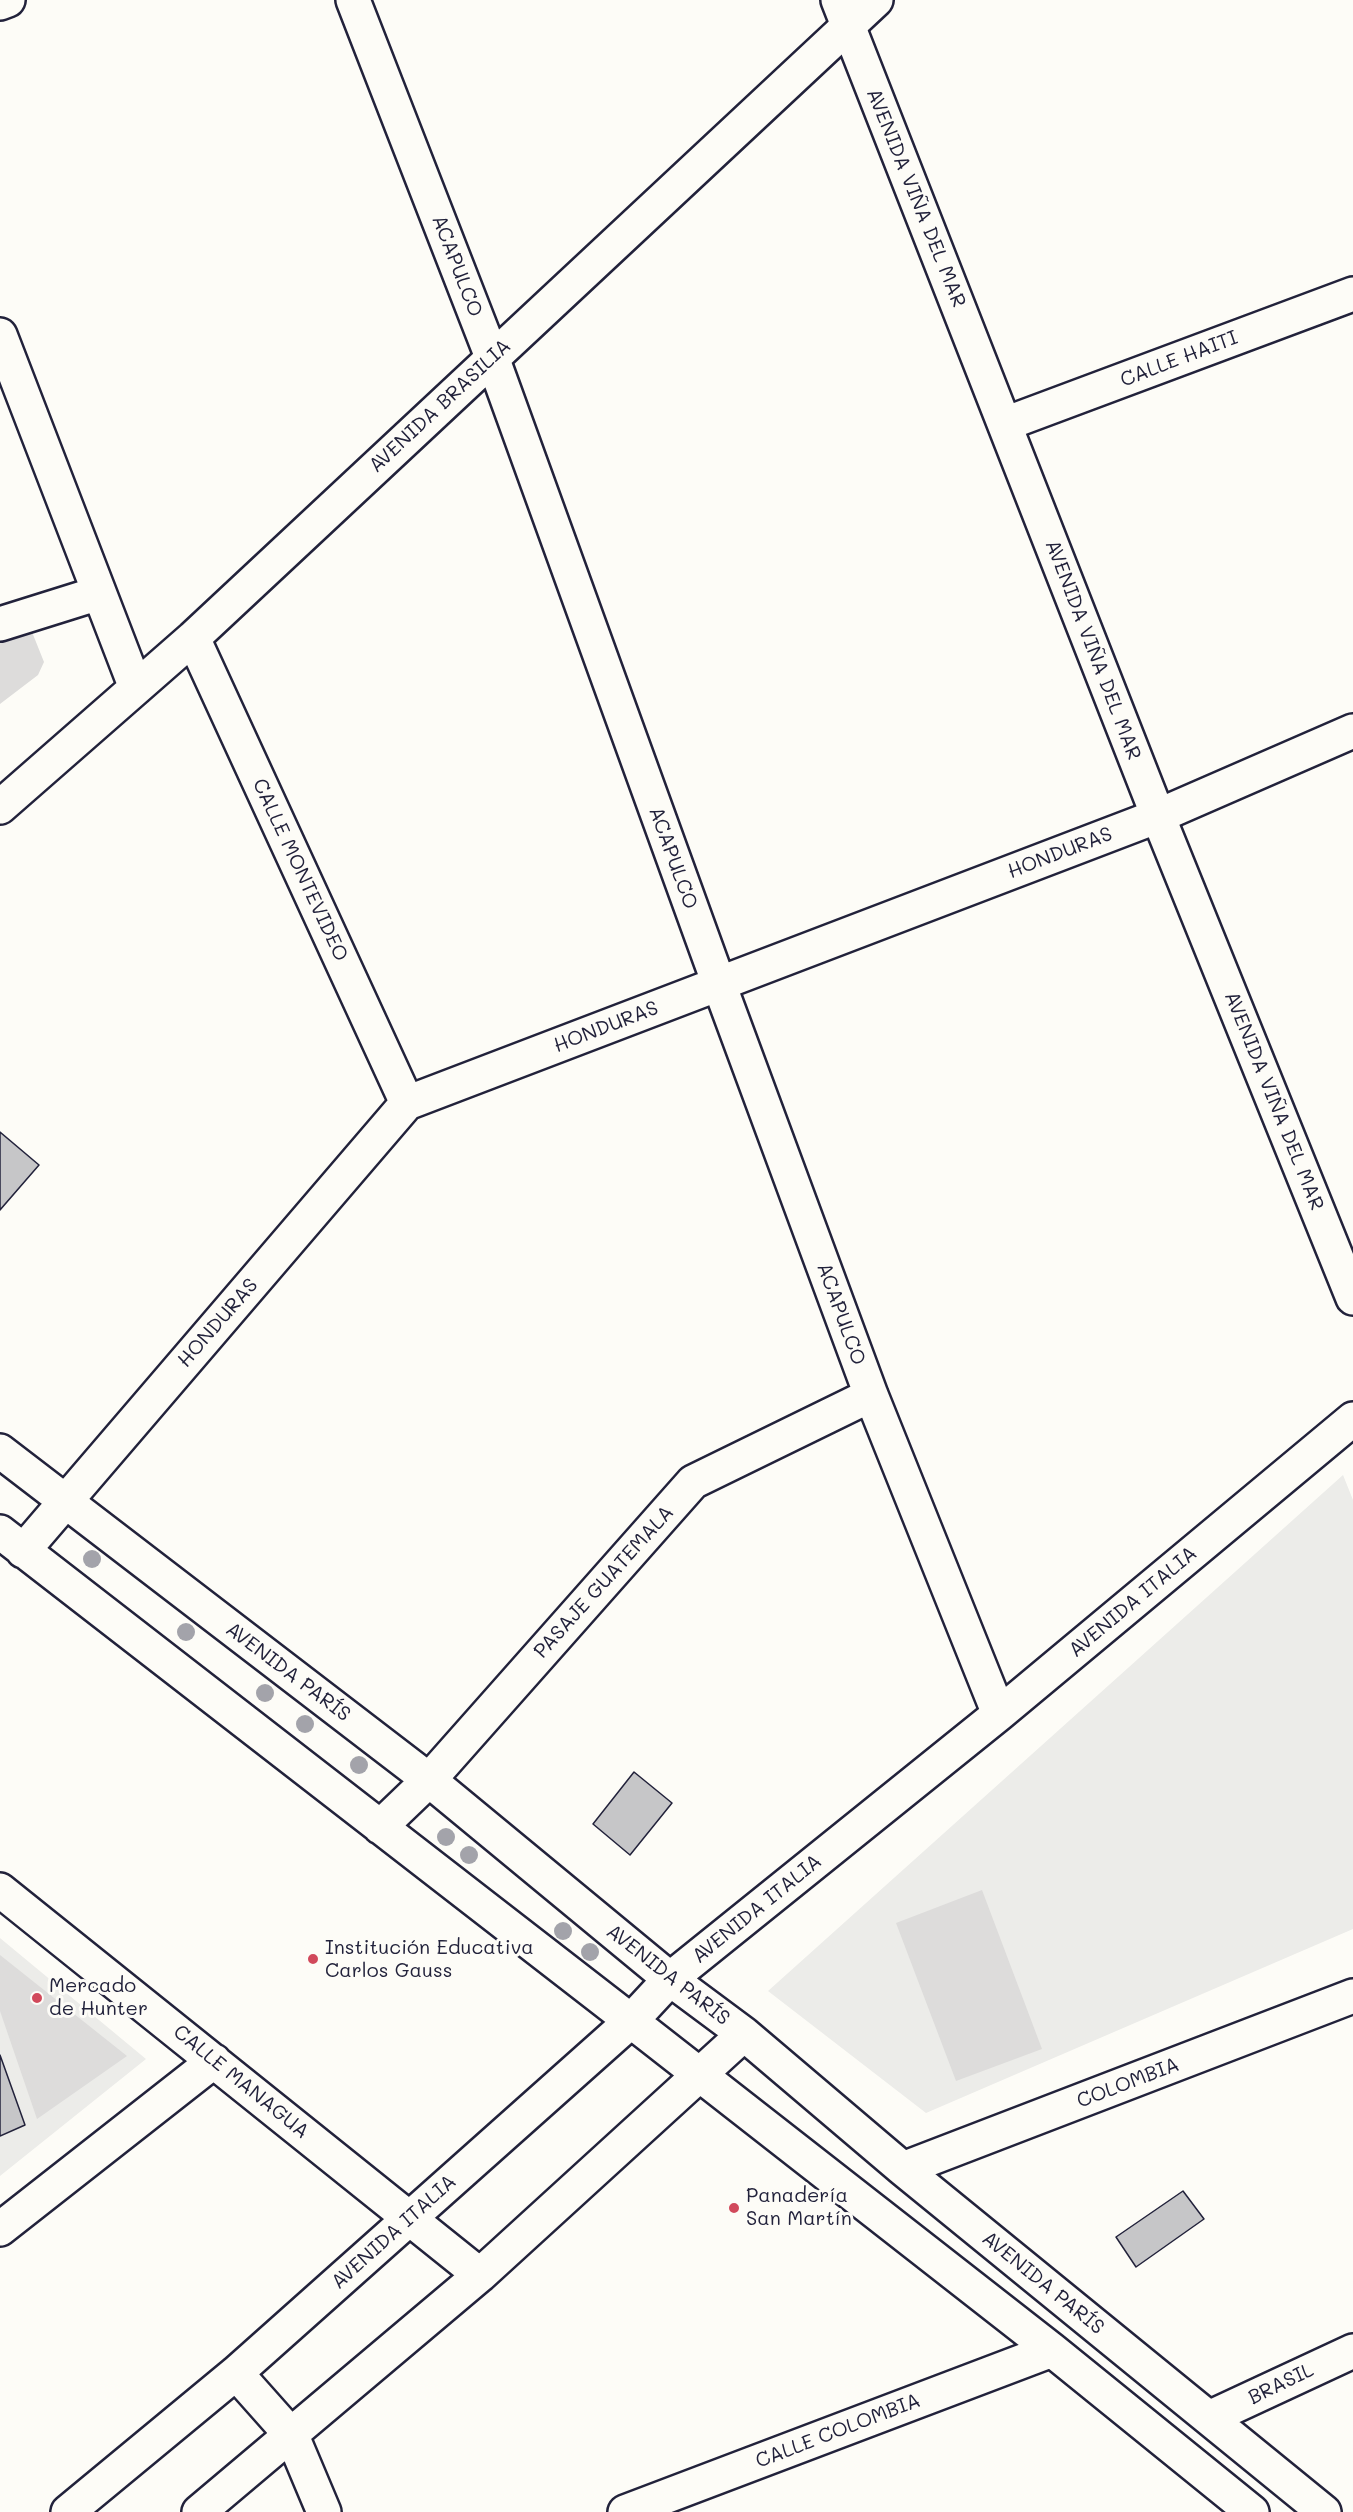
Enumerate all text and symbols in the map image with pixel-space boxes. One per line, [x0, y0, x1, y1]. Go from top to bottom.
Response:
street label: AVENIDA VIÑA DEL MAR [861, 85, 971, 311]
street label: ACAPULCO [427, 212, 487, 320]
street label: CALLE HAITI [1117, 326, 1241, 392]
street label: AVENIDA BRASILIA [364, 334, 516, 478]
street label: AVENIDA VIÑA DEL MAR [1040, 536, 1146, 764]
street label: CALLE MONTEVIDEO [247, 775, 353, 965]
street label: ACAPULCO [643, 804, 703, 912]
street label: HONDURAS [1004, 822, 1116, 884]
street label: AVENIDA VIÑA DEL MAR [1219, 988, 1329, 1214]
street label: HONDURAS [550, 996, 662, 1058]
street label: ACAPULCO [811, 1260, 871, 1368]
street label: HONDURAS [173, 1274, 263, 1372]
street label: PASAJE GUATEMALA [529, 1501, 679, 1663]
street label: AVENIDA ITALIA [1064, 1542, 1202, 1662]
street label: AVENIDA PARÍS [221, 1617, 355, 1727]
street label: AVENIDA ITALIA [687, 1849, 827, 1969]
street label: AVENIDA PARÍS [602, 1919, 734, 2031]
place label: Institución Educativa Carlos Gauss [325, 1936, 534, 1983]
marker: Institución Educativa Carlos Gauss [306, 1952, 320, 1966]
place label: Mercado de Hunter [49, 1974, 148, 2021]
marker: Mercado de Hunter [30, 1991, 44, 2005]
street label: CALLE MANAGUA [168, 2020, 314, 2144]
street label: COLOMBIA [1074, 2053, 1182, 2113]
street label: AVENIDA ITALIA [327, 2170, 461, 2294]
place label: Panadería San Martín [746, 2184, 852, 2231]
marker: Panadería San Martín [727, 2201, 741, 2215]
street label: AVENIDA PARÍS [977, 2226, 1109, 2340]
street label: BRASIL [1244, 2358, 1318, 2410]
street label: CALLE COLOMBIA [752, 2389, 924, 2473]

